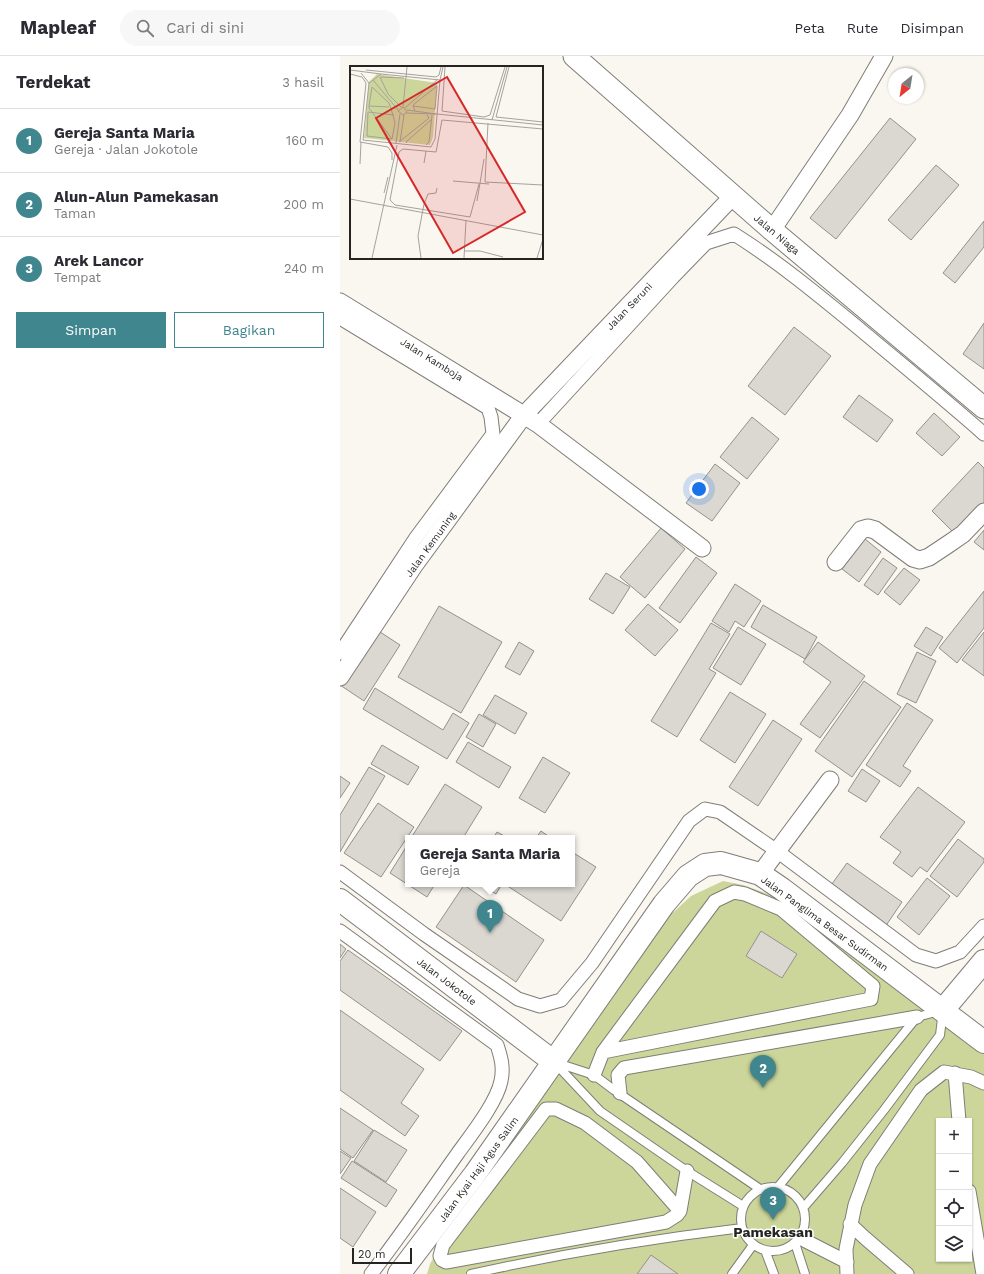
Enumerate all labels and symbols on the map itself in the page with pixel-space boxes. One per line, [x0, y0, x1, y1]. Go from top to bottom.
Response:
inset map [350, 66, 543, 259]
north arrow [888, 68, 924, 104]
street label: Jalan Niaga [752, 212, 802, 257]
street label: Jalan Seruni [604, 281, 654, 332]
street label: Jalan Kamboja [398, 336, 465, 383]
your location [689, 479, 709, 499]
street label: Jalan Kemuning [403, 509, 458, 579]
street label: Jalan Panglima Besar Sudirman [759, 874, 890, 973]
pin: 1 [477, 900, 503, 933]
street label: Jalan Jokotole [415, 956, 479, 1007]
pin: 2 [750, 1055, 776, 1088]
street label: Jalan Kyai Haji Agus Salim [436, 1114, 520, 1224]
pin: 3 [760, 1187, 786, 1220]
district label: Pamekasan [733, 1224, 813, 1240]
scale bar [352, 1246, 412, 1265]

